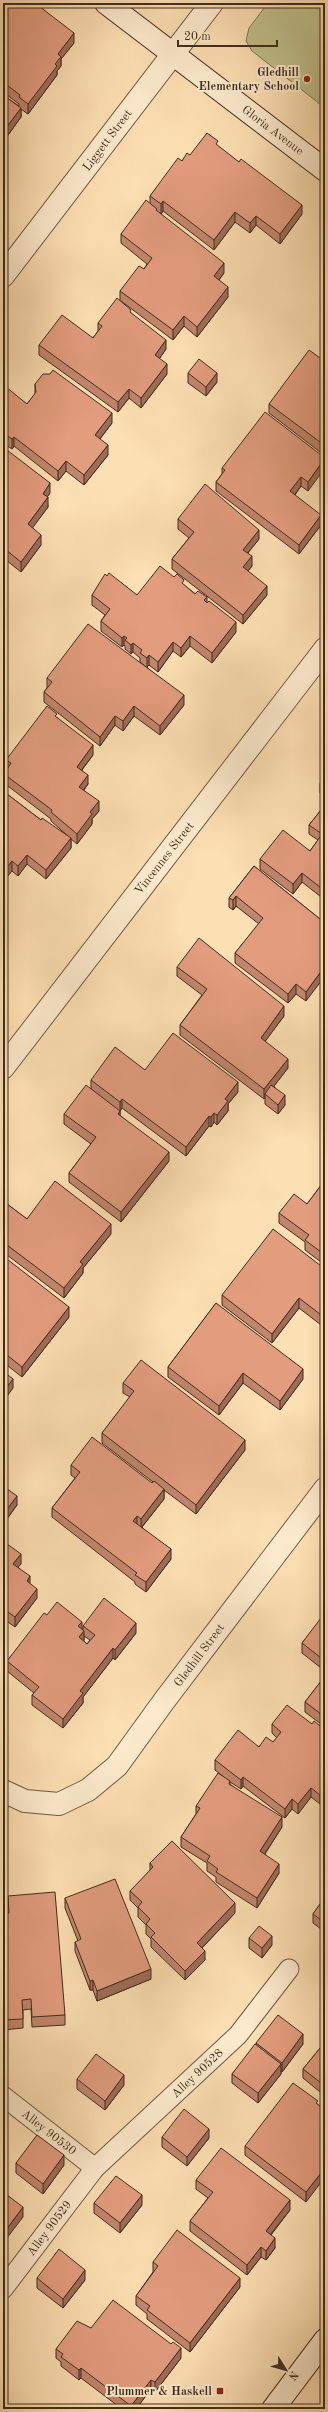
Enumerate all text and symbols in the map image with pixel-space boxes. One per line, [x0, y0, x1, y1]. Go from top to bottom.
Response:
scale bar [178, 22, 277, 48]
text: 20 m [184, 31, 211, 43]
place label: Gledhill Elementary School [199, 67, 299, 93]
marker: Gledhill Elementary School [302, 74, 312, 84]
street label: Gloria Avenue [239, 104, 306, 158]
street label: Liggett Street [81, 108, 135, 173]
street label: Vincennes Street [133, 820, 197, 897]
street label: Gledhill Street [172, 1622, 227, 1689]
street label: Alley 90528 [169, 2046, 226, 2101]
street label: Alley 90530 [19, 2107, 79, 2158]
street label: Alley 90529 [24, 2198, 74, 2258]
north arrow [266, 2350, 306, 2390]
text: N [286, 2368, 300, 2382]
place label: Plummer & Haskell [106, 2386, 212, 2398]
marker: Plummer & Haskell [215, 2386, 225, 2396]

